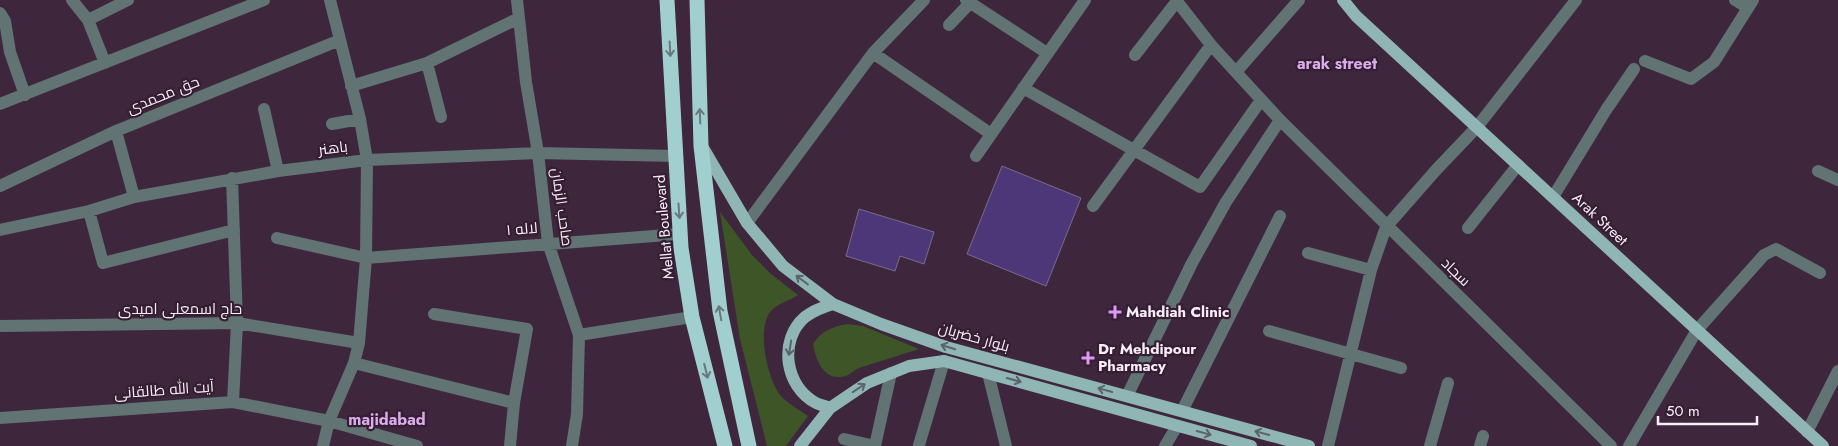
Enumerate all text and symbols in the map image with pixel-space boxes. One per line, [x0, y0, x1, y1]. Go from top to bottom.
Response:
one-way arrow [665, 40, 675, 56]
district label: arak street [1297, 52, 1378, 75]
street label: حق محمدی [123, 70, 203, 120]
one-way arrow [696, 109, 705, 125]
street label: باهنر [316, 135, 349, 161]
street label: صاحب الزمان [546, 167, 578, 247]
street label: Mellat Boulevard [648, 174, 680, 280]
street label: Arak Street [1567, 187, 1633, 251]
one-way arrow [674, 203, 684, 219]
street label: لاله ۱ [505, 217, 539, 241]
street label: سجاد [1436, 253, 1476, 291]
one-way arrow [796, 275, 809, 286]
street label: حاج اسمعلی امیدی [118, 298, 242, 320]
place label: Mahdiah Clinic [1126, 301, 1229, 323]
one-way arrow [715, 305, 725, 321]
marker: Mahdiah Clinic [1108, 305, 1122, 319]
street label: بلوار خضریان [936, 316, 1012, 358]
place label: Dr Mehdipour Pharmacy [1098, 338, 1197, 377]
one-way arrow [784, 339, 794, 355]
one-way arrow [941, 342, 957, 352]
marker: Dr Mehdipour Pharmacy [1082, 352, 1094, 364]
one-way arrow [702, 362, 711, 378]
street label: آیت الله طالقانی [113, 376, 215, 404]
one-way arrow [1005, 376, 1021, 386]
one-way arrow [852, 383, 866, 393]
one-way arrow [1098, 385, 1114, 394]
scale bar [1658, 394, 1757, 426]
text: 50 m [1666, 400, 1700, 422]
district label: majidabad [348, 408, 426, 431]
one-way arrow [1254, 428, 1270, 437]
one-way arrow [1196, 429, 1212, 438]

